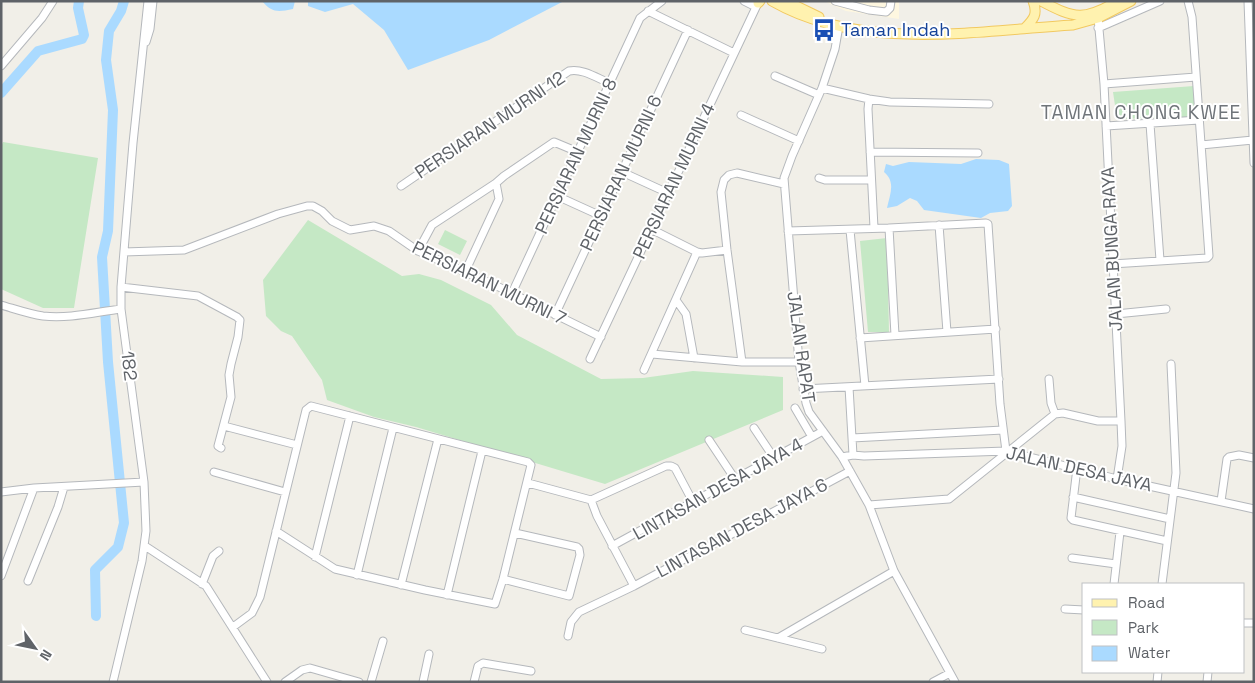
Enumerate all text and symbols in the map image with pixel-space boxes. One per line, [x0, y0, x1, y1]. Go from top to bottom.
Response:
bus stop icon: Taman Indah [811, 17, 837, 43]
place label: Taman Indah [841, 18, 950, 41]
street label: PERSIARAN MURNI 12 [410, 66, 569, 184]
street label: PERSIARAN MURNI 8 [529, 74, 622, 237]
street label: PERSIARAN MURNI 6 [574, 91, 667, 254]
street label: PERSIARAN MURNI 4 [627, 99, 720, 262]
district label: TAMAN CHONG KWEE [1041, 100, 1241, 125]
street label: JALAN BUNGA RAYA [1096, 166, 1127, 332]
street label: PERSIARAN MURNI 7 [409, 235, 570, 330]
street label: JALAN RAPAT [782, 290, 821, 405]
street label: 182 [116, 350, 143, 382]
street label: LINTASAN DESA JAYA 4 [629, 432, 807, 545]
street label: JALAN DESA JAYA [1004, 441, 1154, 496]
street label: LINTASAN DESA JAYA 6 [652, 473, 831, 583]
legend [1082, 583, 1245, 673]
text: Road [1128, 593, 1165, 612]
text: Park [1128, 618, 1159, 637]
north arrow [10, 623, 60, 673]
text: Water [1128, 643, 1171, 662]
text: N [36, 646, 56, 664]

